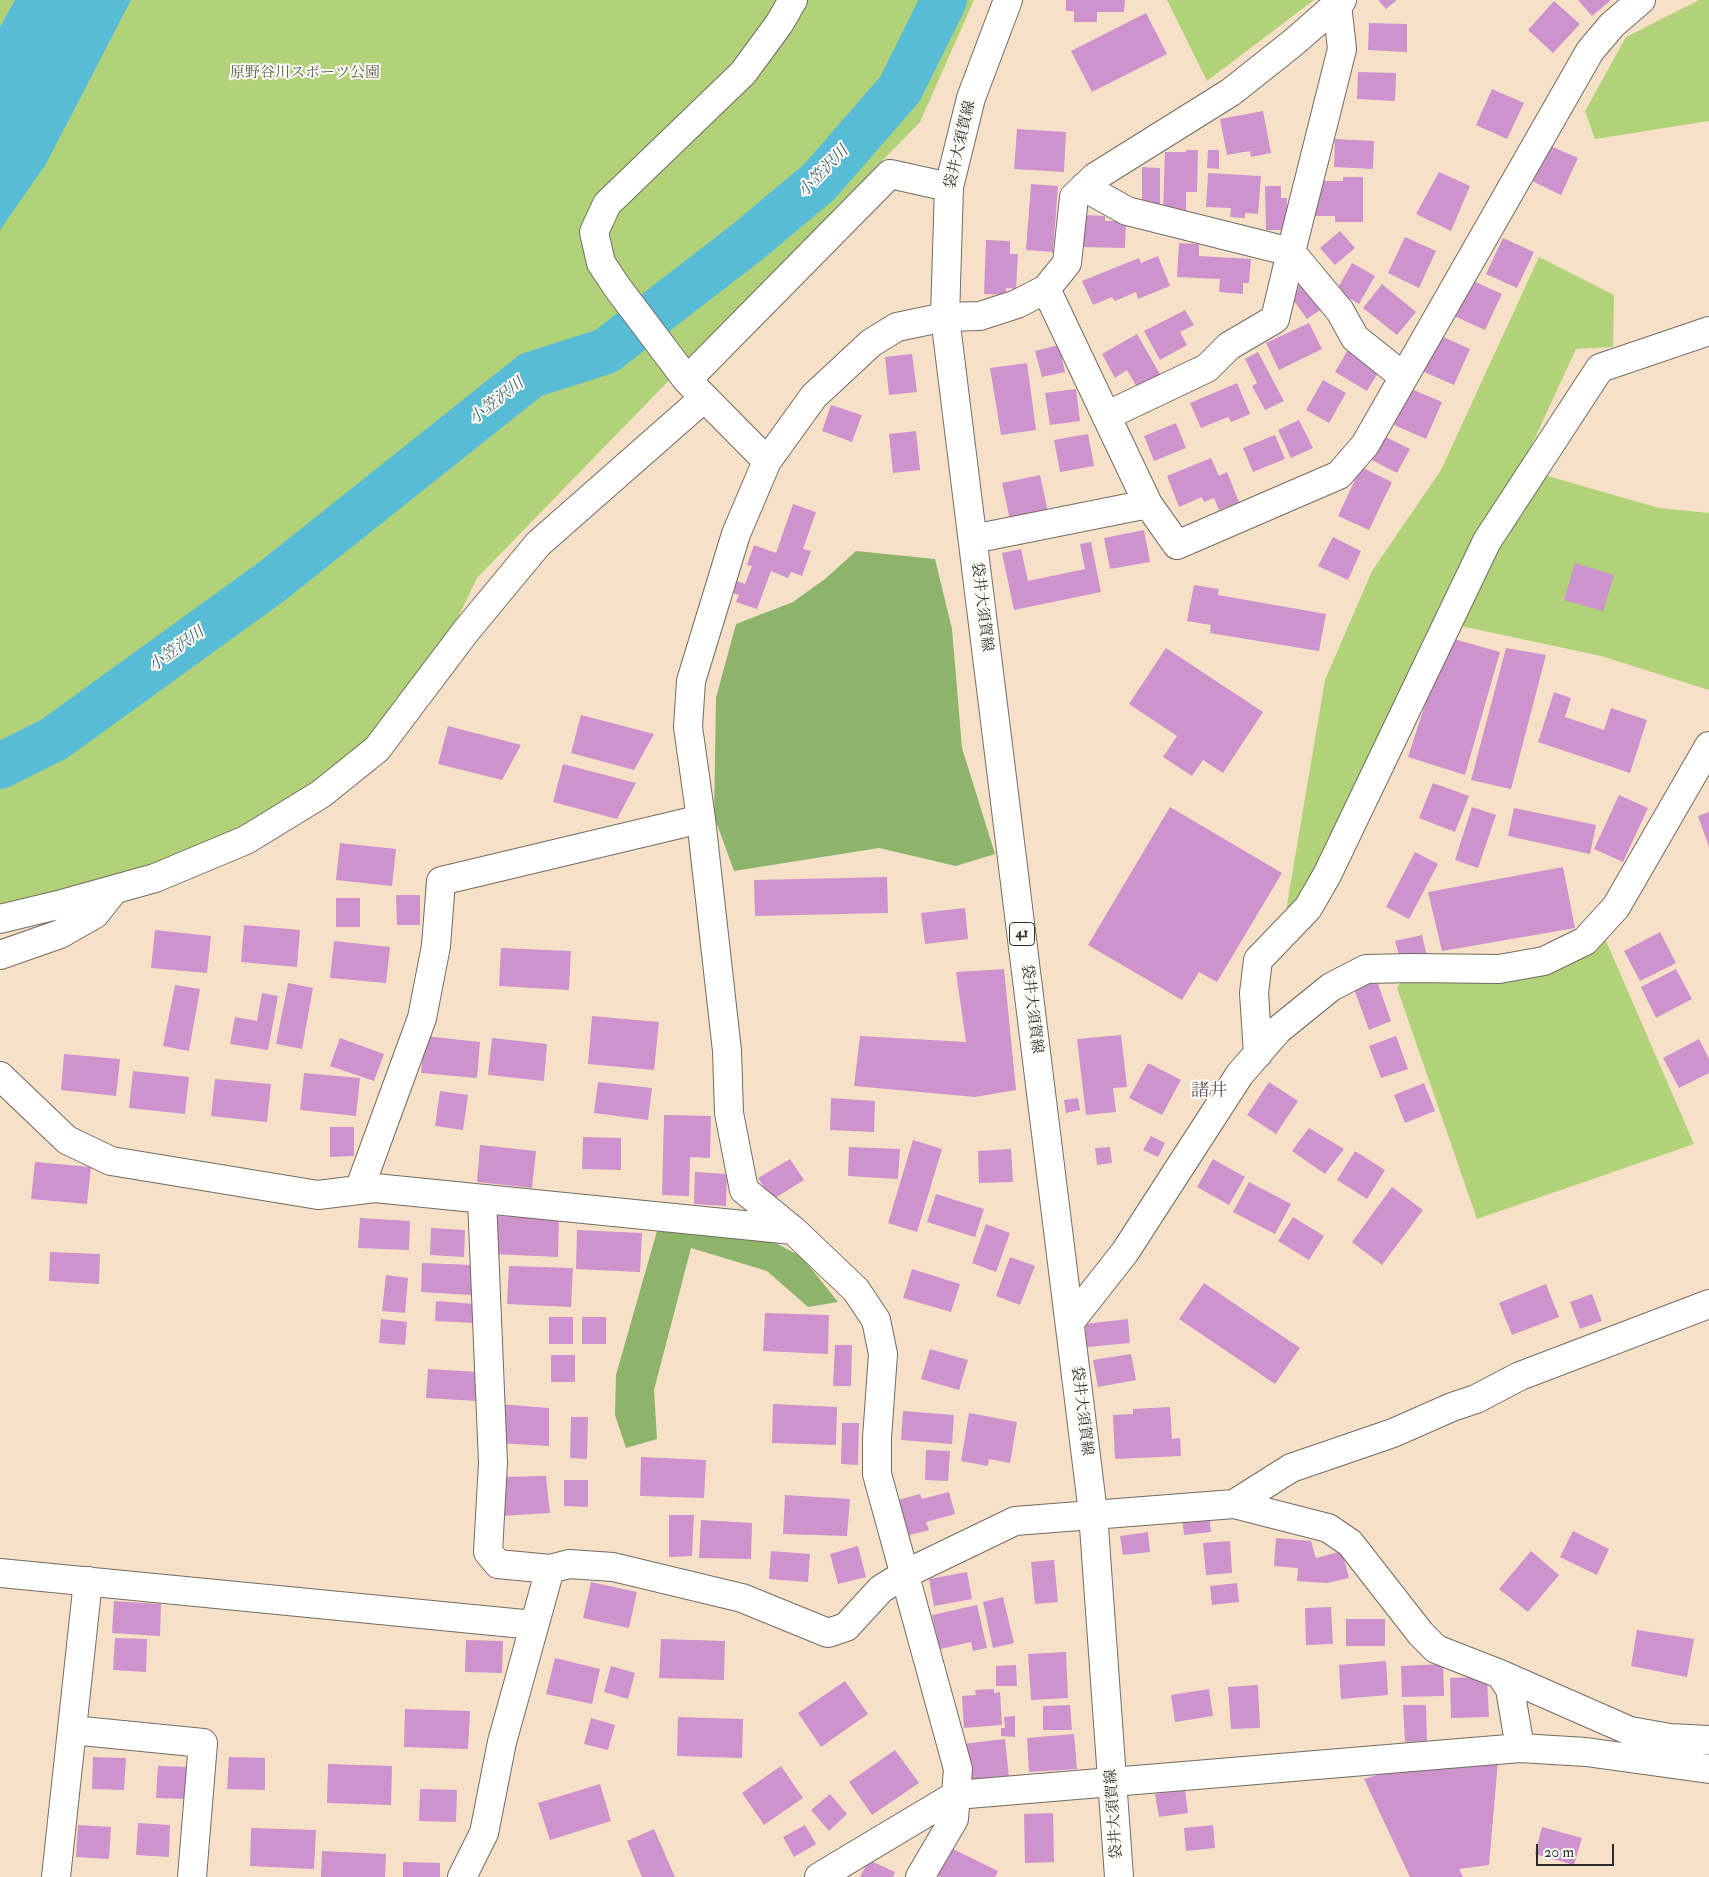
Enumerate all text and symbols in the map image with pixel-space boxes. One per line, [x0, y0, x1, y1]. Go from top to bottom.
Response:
park label: 原野谷川スポーツ公園 [230, 65, 380, 83]
street label: 袋井大須賀線 [942, 99, 980, 191]
water label: 小笠沢川 [795, 142, 853, 202]
water label: 小笠沢川 [466, 375, 528, 429]
street label: 袋井大須賀線 [967, 561, 995, 653]
water label: 小笠沢川 [145, 623, 209, 677]
road number: 41 [1010, 922, 1034, 946]
street label: 袋井大須賀線 [1017, 963, 1045, 1055]
district label: 諸井 [1191, 1081, 1227, 1103]
street label: 袋井大須賀線 [1067, 1365, 1095, 1457]
street label: 袋井大須賀線 [1103, 1768, 1127, 1860]
scale bar [1539, 1834, 1616, 1866]
text: 20 m [1544, 1843, 1574, 1862]

